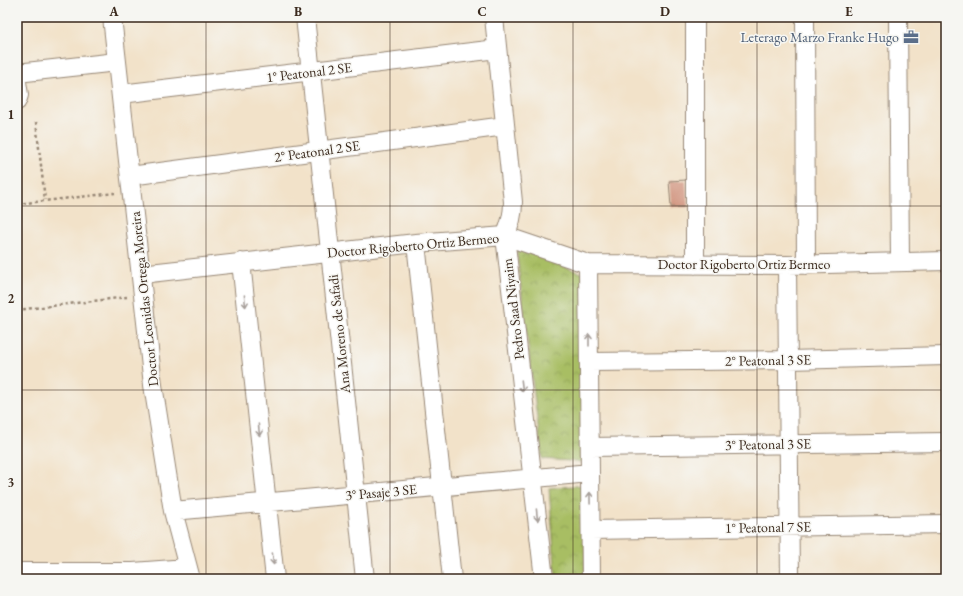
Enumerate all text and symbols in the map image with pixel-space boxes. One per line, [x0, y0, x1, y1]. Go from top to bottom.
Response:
text: A [108, 3, 119, 20]
text: B [294, 3, 302, 20]
text: C [477, 3, 487, 20]
text: D [660, 3, 670, 20]
text: E [845, 3, 853, 20]
place label: Leterago Marzo Franke Hugo [740, 28, 899, 46]
office icon: Leterago Marzo Franke Hugo [902, 28, 920, 46]
street label: 1° Peatonal 2 SE [265, 58, 353, 86]
text: 1 [8, 106, 15, 123]
street label: 2° Peatonal 2 SE [273, 136, 361, 166]
street label: Doctor Leonidas Ortega Moreira [126, 210, 162, 387]
street label: Doctor Rigoberto Ortiz Bermeo [326, 229, 500, 261]
street label: Doctor Rigoberto Ortiz Bermeo [658, 255, 830, 273]
street label: Pedro Saad Niyaim [498, 257, 528, 361]
street label: Ana Moreno de Safadi [324, 273, 354, 395]
text: 2 [8, 290, 15, 307]
one-way arrow [241, 294, 249, 307]
one-way arrow [585, 334, 593, 347]
street label: 2° Peatonal 3 SE [725, 350, 811, 370]
one-way arrow [518, 379, 526, 392]
one-way arrow [255, 423, 263, 436]
street label: 3° Peatonal 3 SE [725, 434, 811, 454]
text: 3 [8, 474, 15, 491]
street label: 3° Pasaje 3 SE [345, 480, 418, 504]
one-way arrow [586, 492, 594, 505]
one-way arrow [533, 508, 540, 521]
street label: 1° Peatonal 7 SE [725, 517, 811, 537]
one-way arrow [269, 552, 277, 565]

